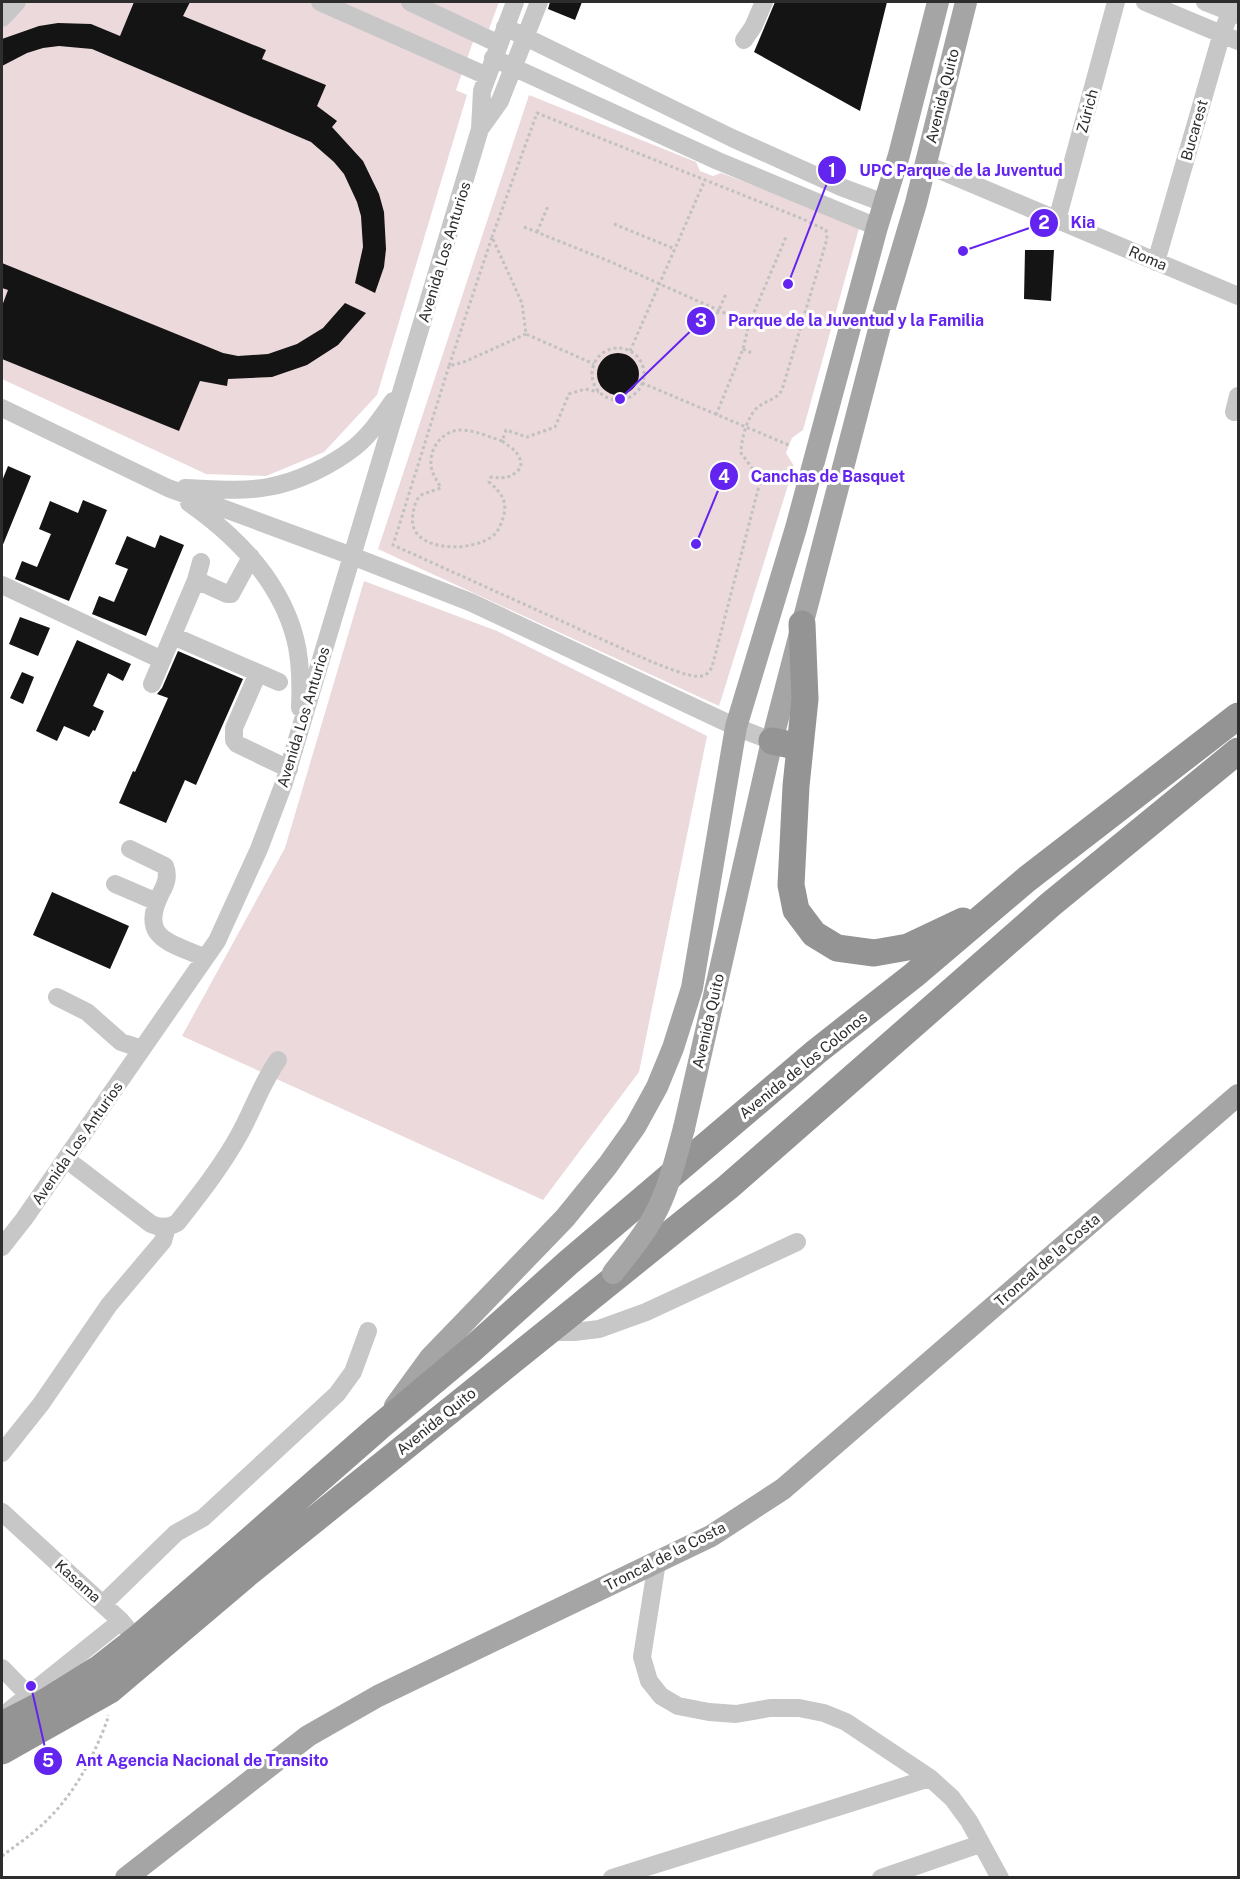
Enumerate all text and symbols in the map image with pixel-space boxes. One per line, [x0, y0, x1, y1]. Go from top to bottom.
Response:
street label: Avenida Quito [922, 47, 962, 145]
street label: Zúrich [1073, 87, 1101, 135]
street label: Bucarest [1177, 97, 1211, 162]
callout: UPC Parque de la Juventud [817, 153, 1075, 187]
text: 1 [828, 160, 836, 181]
text: UPC Parque de la Juventud [859, 161, 1063, 180]
street label: Avenida Los Anturios [415, 180, 473, 324]
callout: Kia [1029, 206, 1107, 240]
text: 2 [1038, 212, 1050, 233]
text: Kia [1071, 213, 1095, 232]
street label: Roma [1126, 242, 1170, 274]
callout: Parque de la Juventud y la Familia [686, 304, 997, 338]
text: 3 [695, 310, 707, 331]
text: Parque de la Juventud y la Familia [728, 311, 984, 330]
callout: Canchas de Basquet [709, 459, 918, 493]
text: 4 [718, 466, 730, 487]
text: Canchas de Basquet [751, 467, 906, 486]
street label: Avenida Los Anturios [274, 645, 332, 789]
street label: Avenida Quito [689, 972, 727, 1070]
street label: Avenida de los Colonos [736, 1008, 870, 1122]
street label: Avenida Los Anturios [28, 1078, 126, 1208]
street label: Troncal de la Costa [991, 1210, 1103, 1310]
street label: Avenida Quito [393, 1384, 479, 1458]
street label: Troncal de la Costa [602, 1518, 728, 1594]
street label: Kasama [52, 1556, 104, 1606]
callout: Ant Agencia Nacional de Transito [33, 1744, 341, 1778]
text: 5 [42, 1750, 54, 1771]
text: Ant Agencia Nacional de Transito [75, 1751, 329, 1770]

